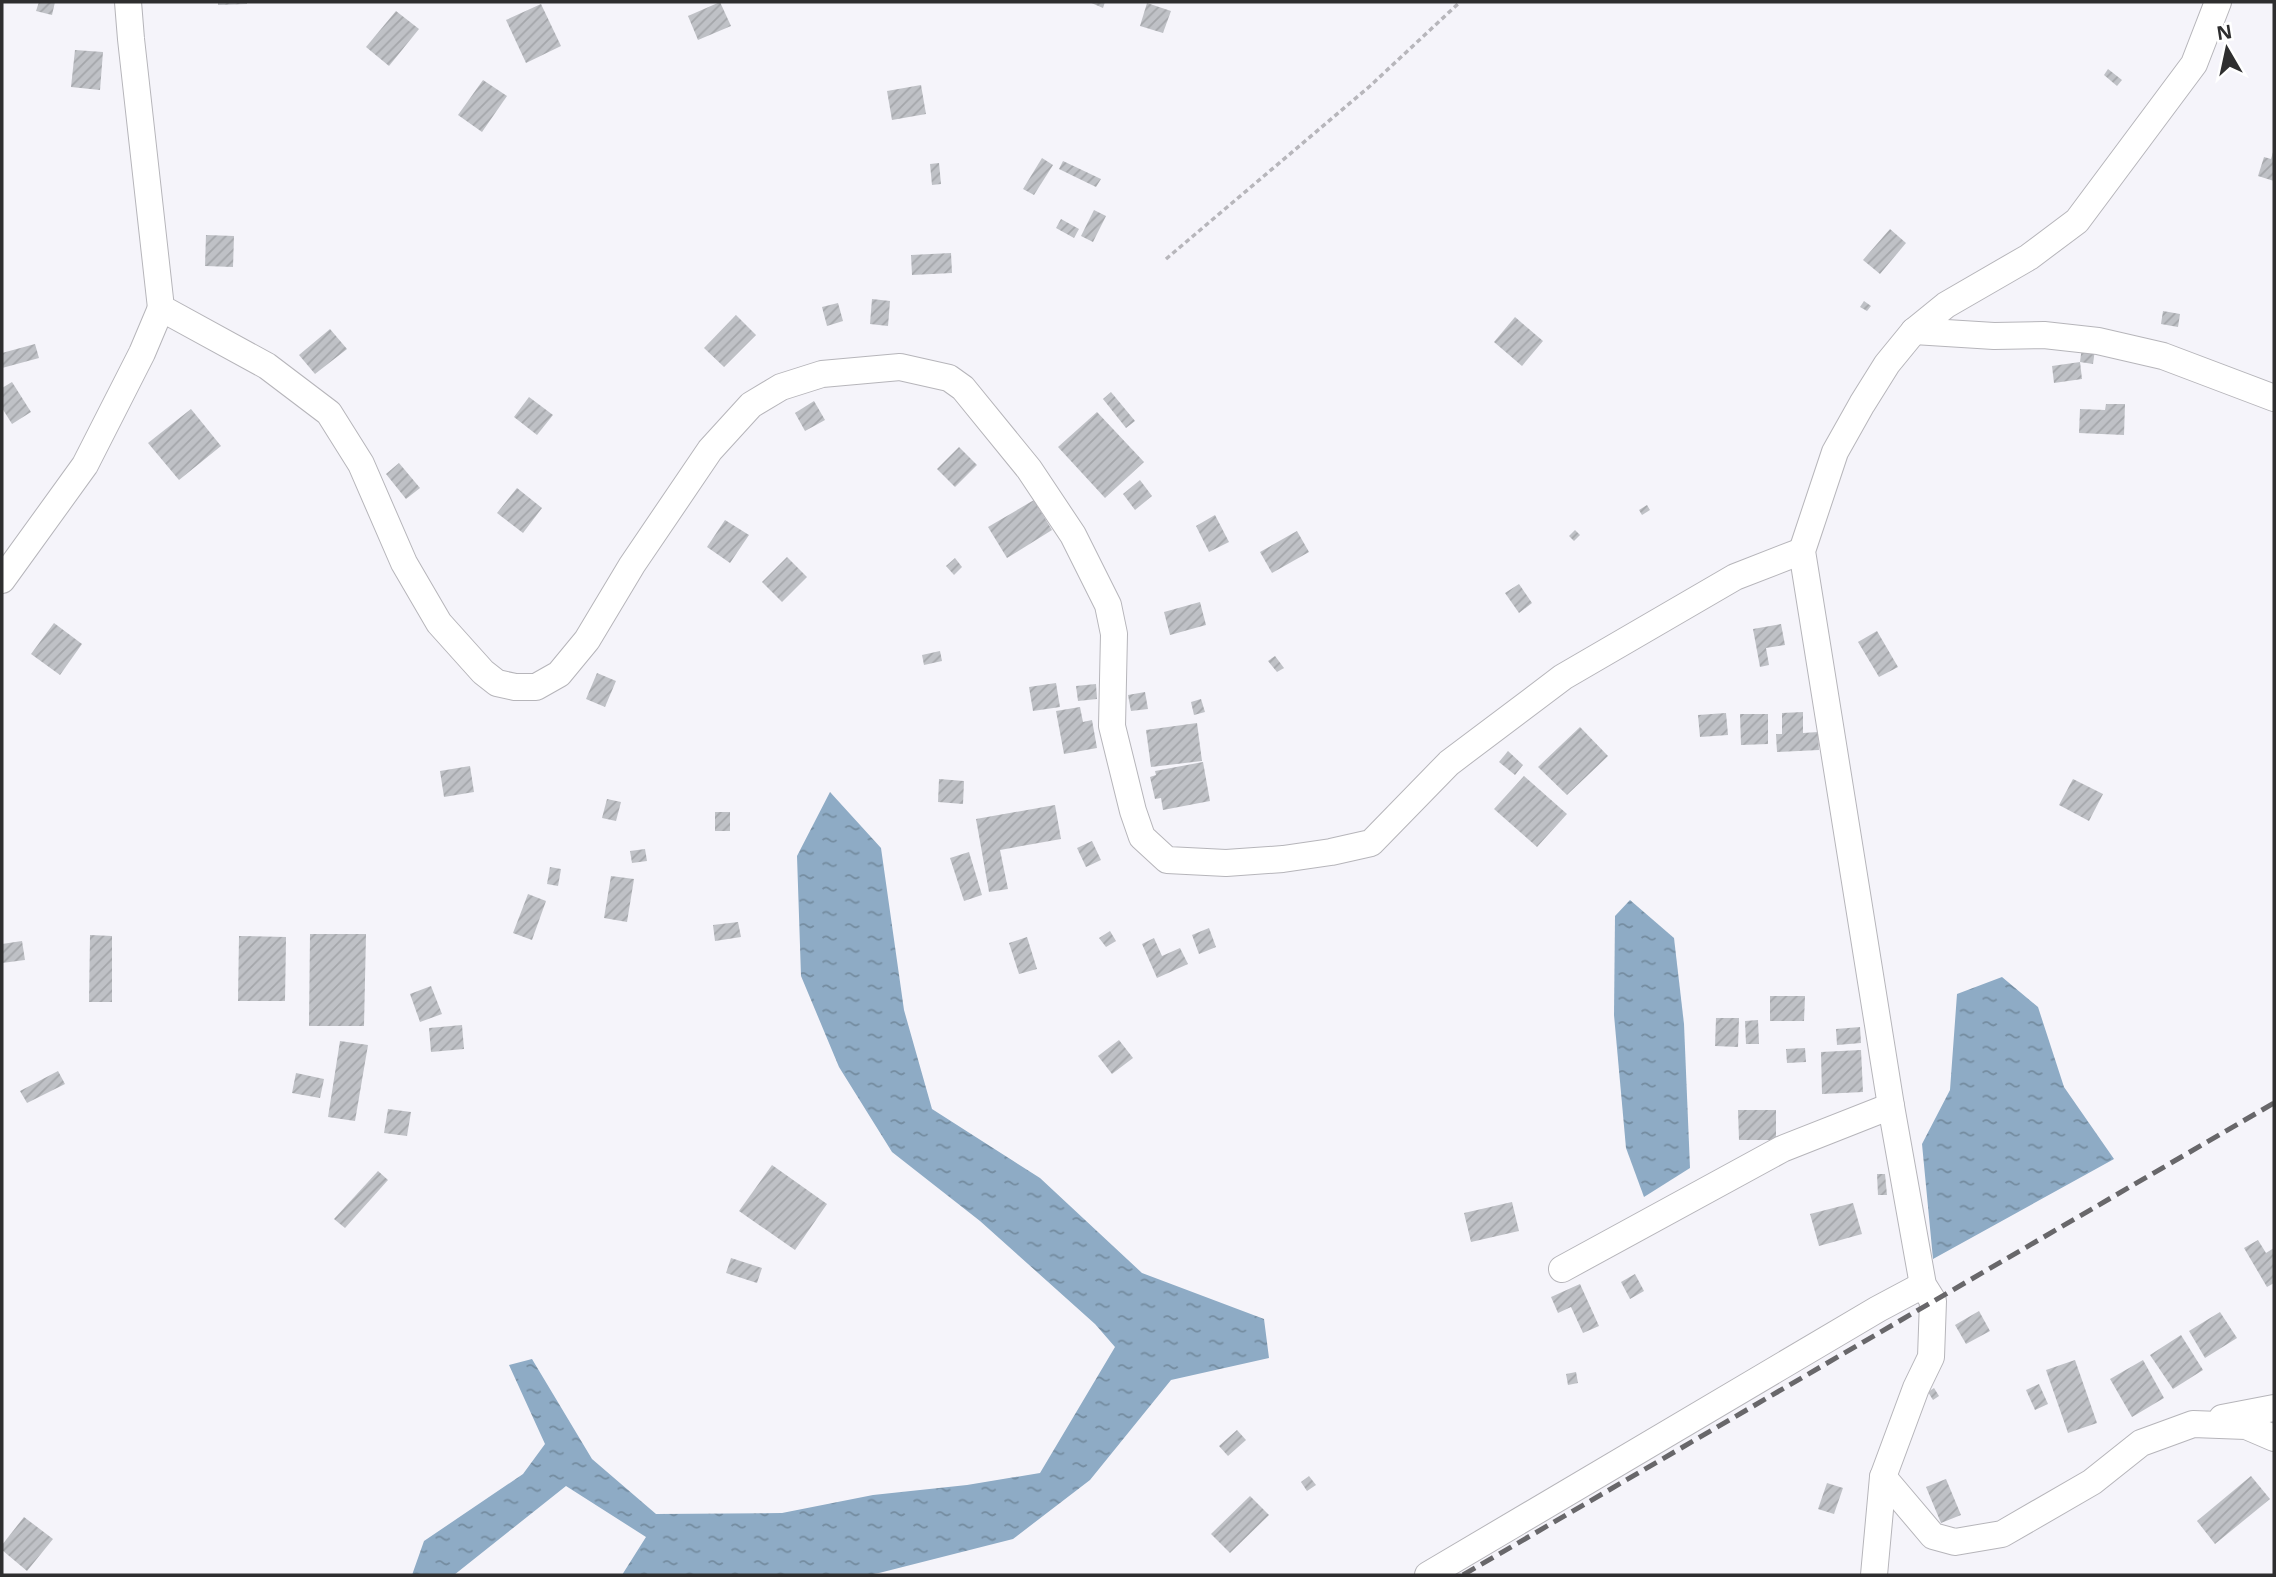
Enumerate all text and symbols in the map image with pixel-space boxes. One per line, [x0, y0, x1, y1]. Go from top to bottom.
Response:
north arrow [2192, 14, 2262, 84]
text: N [2215, 18, 2234, 46]

